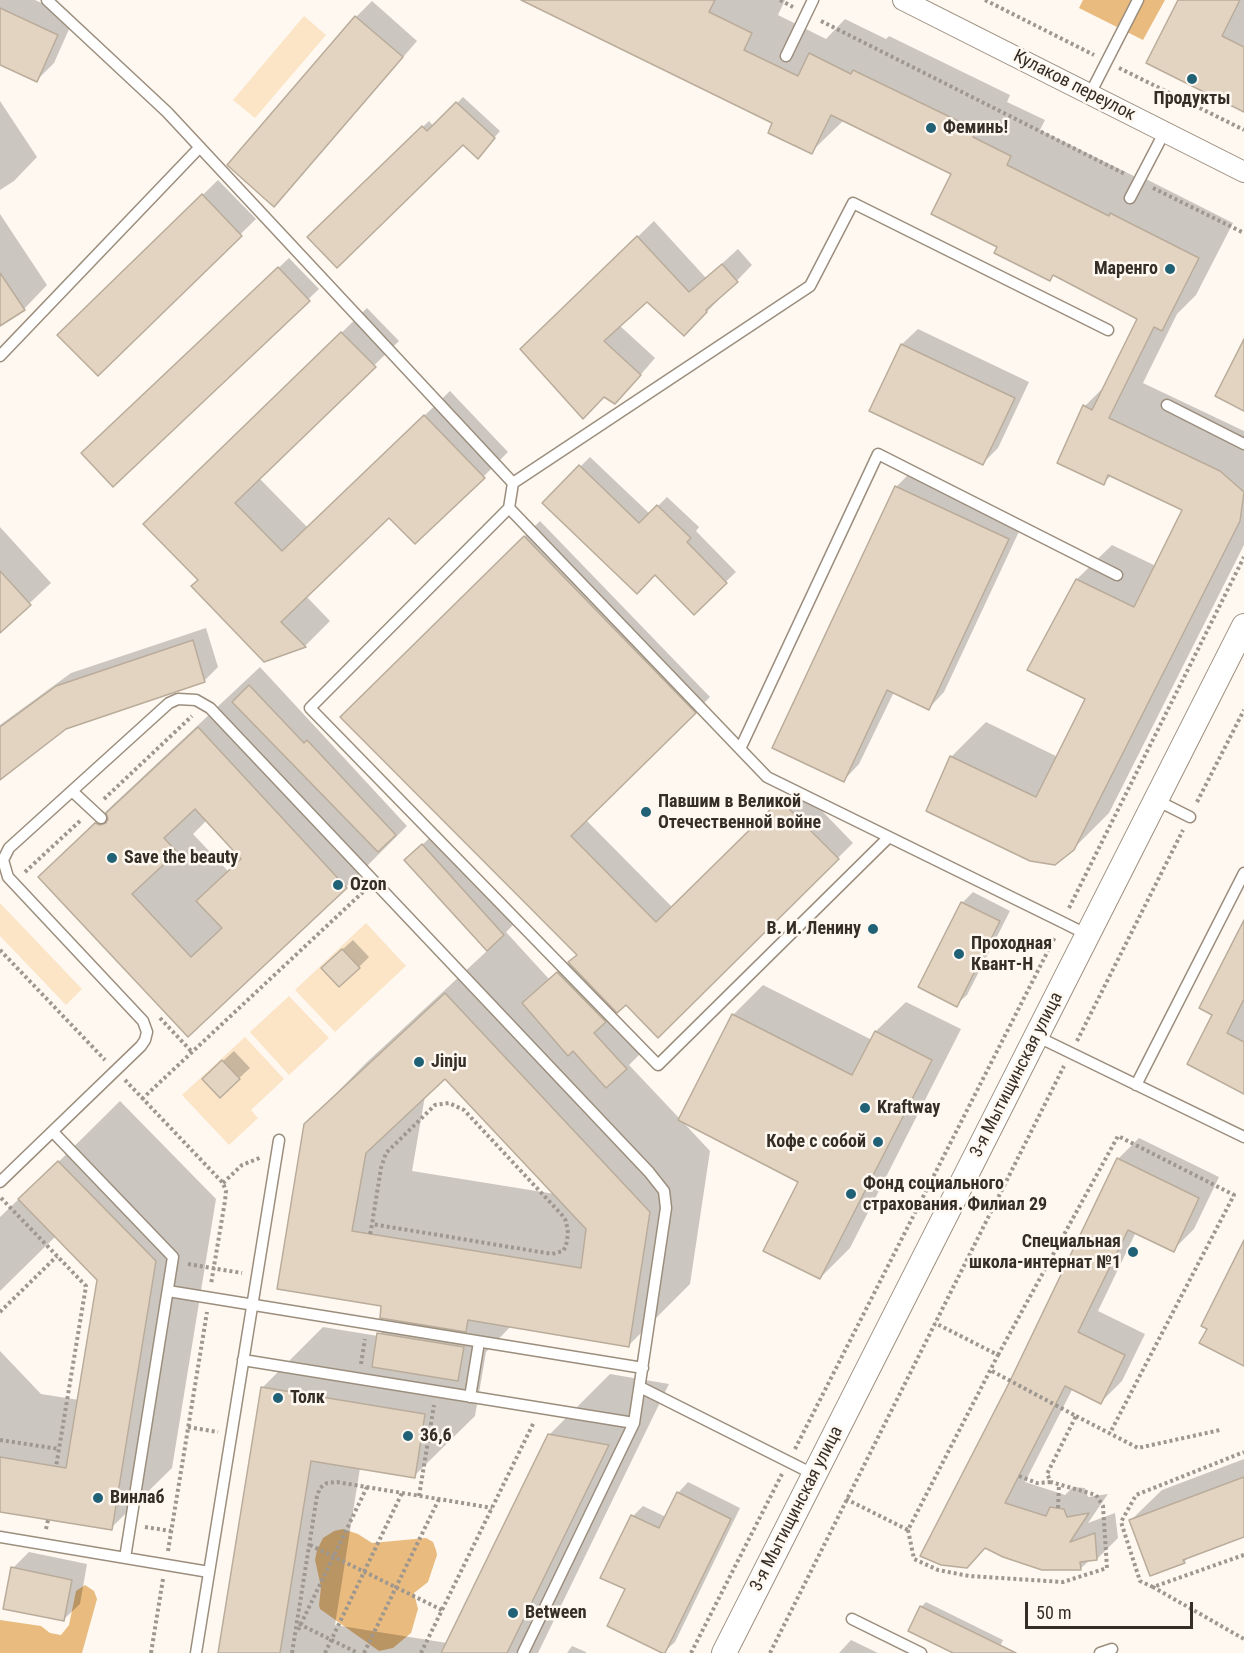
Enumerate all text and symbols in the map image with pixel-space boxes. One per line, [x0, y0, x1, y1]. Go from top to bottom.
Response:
street label: Кулаков переулок [1009, 46, 1139, 126]
marker: Продукты [1185, 72, 1199, 86]
place label: Продукты [1154, 88, 1230, 110]
place label: Феминь! [943, 117, 1008, 139]
marker: Феминь! [924, 121, 938, 135]
place label: Маренго [1094, 258, 1158, 280]
marker: Маренго [1163, 262, 1177, 276]
place label: Павшим в Великой Отечественной войне [658, 791, 821, 834]
marker: Павшим в Великой Отечественной войне [639, 805, 653, 819]
place label: Save the beauty [124, 847, 238, 869]
marker: Save the beauty [105, 851, 119, 865]
place label: Ozon [350, 874, 387, 896]
marker: Ozon [331, 878, 345, 892]
place label: В. И. Ленину [767, 918, 861, 940]
marker: В. И. Ленину [866, 922, 880, 936]
place label: Проходная Квант-Н [971, 933, 1052, 976]
marker: Проходная Квант-Н [952, 947, 966, 961]
street label: 3-я Мытищинская улица [966, 989, 1068, 1161]
place label: Jinju [431, 1051, 466, 1073]
marker: Jinju [412, 1055, 426, 1069]
place label: Kraftway [877, 1097, 940, 1119]
marker: Kraftway [858, 1101, 872, 1115]
place label: Кофе с собой [766, 1131, 866, 1153]
marker: Кофе с собой [871, 1135, 885, 1149]
place label: Фонд социального страхования. Филиал 29 [863, 1173, 1047, 1216]
marker: Фонд социального страхования. Филиал 29 [844, 1187, 858, 1201]
place label: Специальная школа-интернат №1 [969, 1231, 1121, 1274]
marker: Специальная школа-интернат №1 [1126, 1245, 1140, 1259]
place label: Толк [290, 1387, 325, 1409]
marker: Толк [271, 1391, 285, 1405]
street label: 3-я Мытищинская улица [746, 1423, 848, 1595]
place label: 36,6 [420, 1425, 452, 1447]
marker: 36,6 [401, 1429, 415, 1443]
place label: Винлаб [110, 1487, 165, 1509]
marker: Винлаб [91, 1491, 105, 1505]
scale bar [1028, 1590, 1196, 1628]
place label: Between [525, 1602, 587, 1624]
text: 50 m [1036, 1602, 1071, 1623]
marker: Between [506, 1606, 520, 1620]

